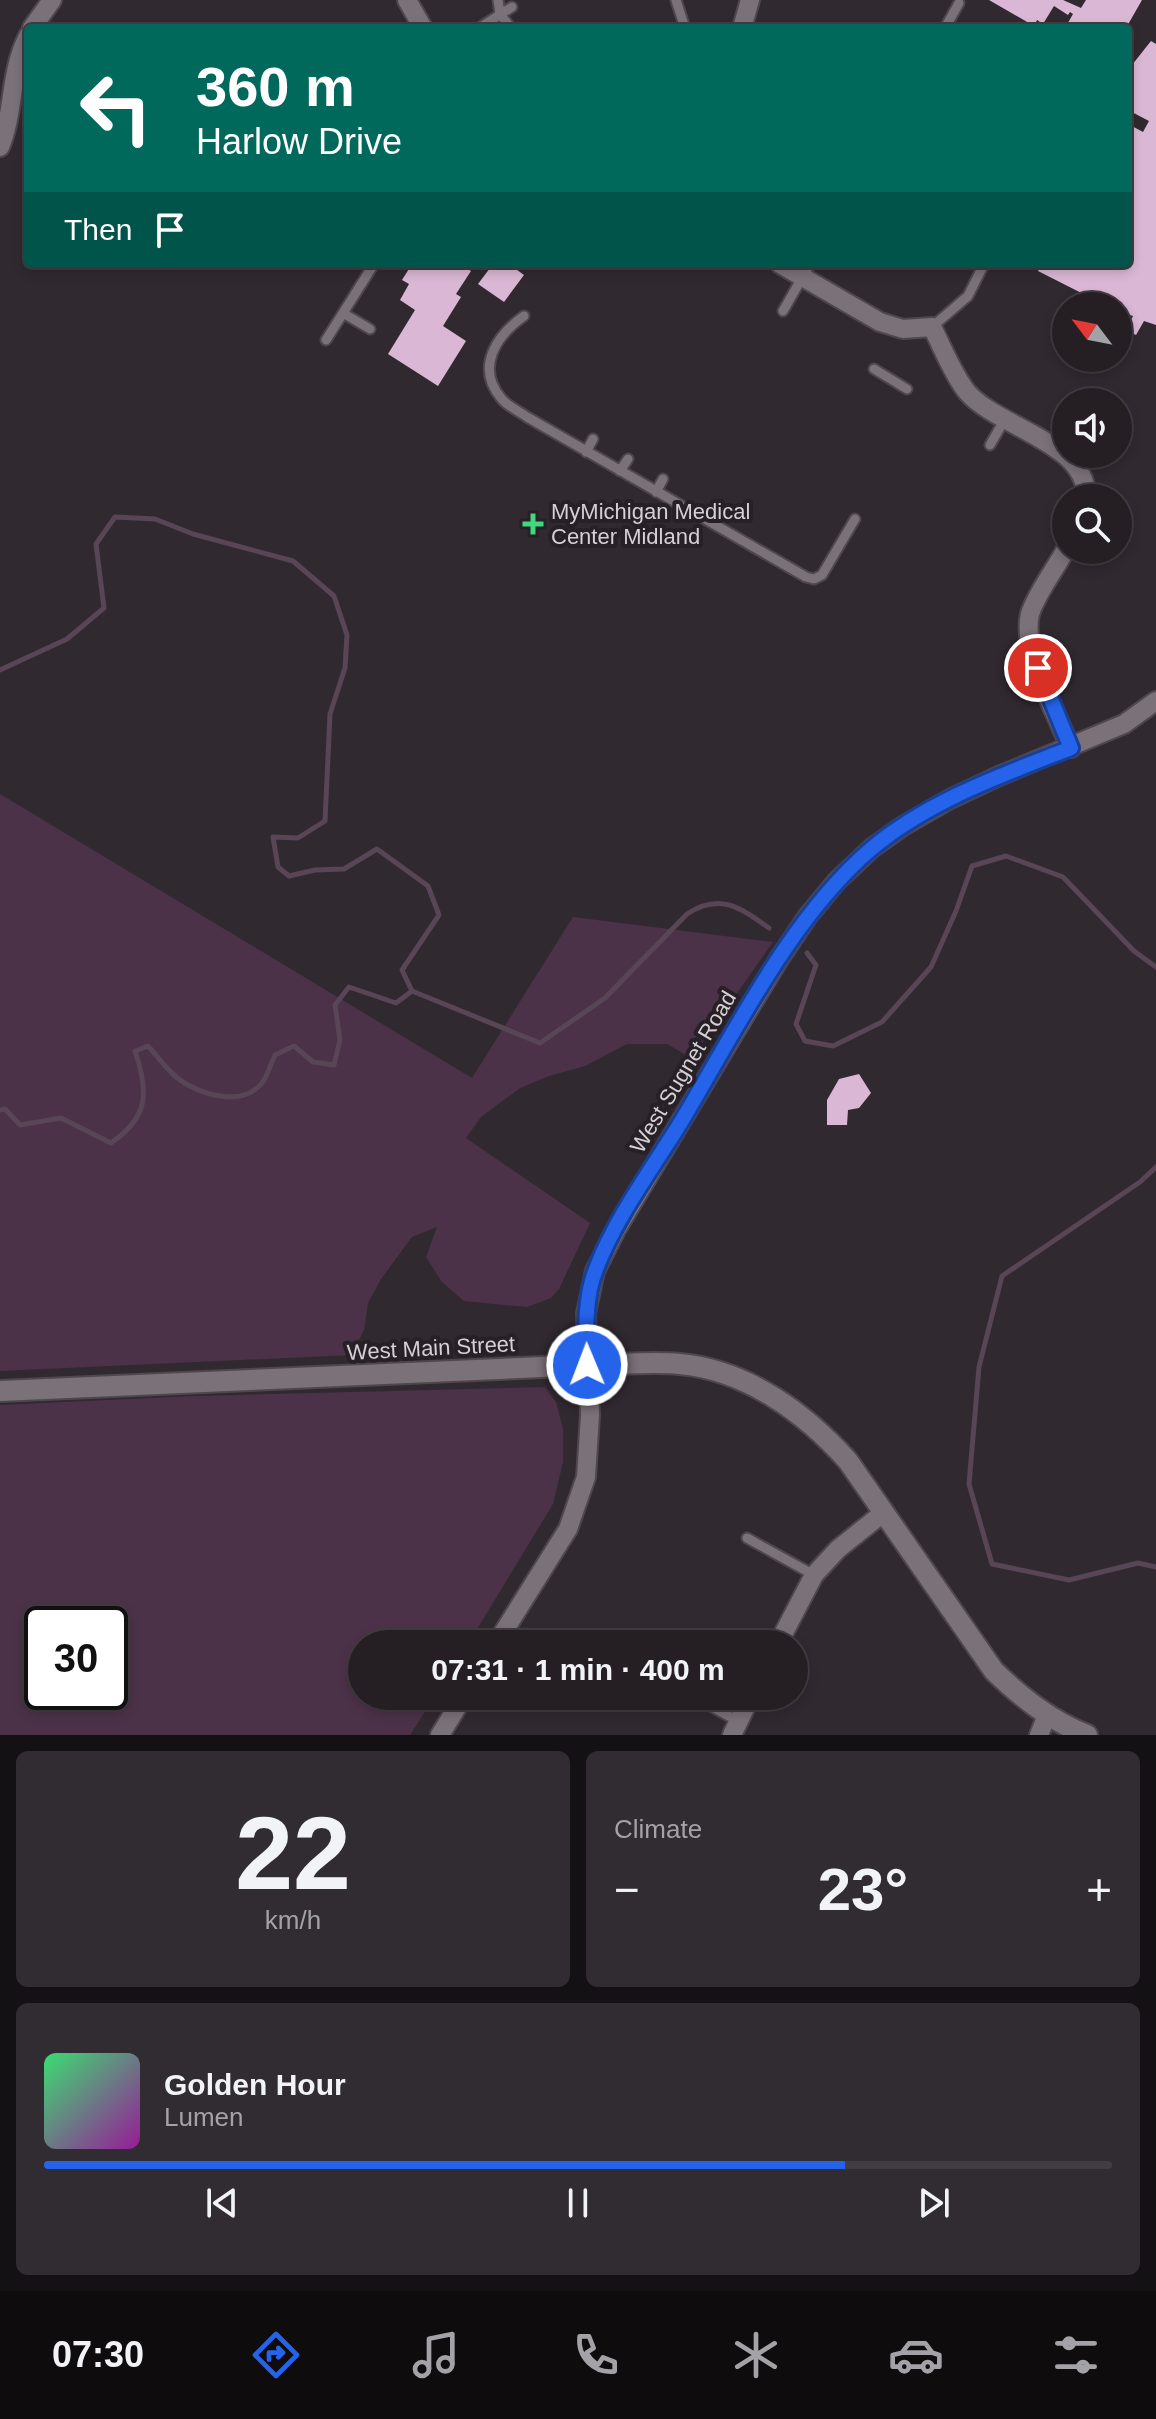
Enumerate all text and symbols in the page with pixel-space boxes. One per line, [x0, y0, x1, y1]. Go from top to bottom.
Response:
text: 360 m [196, 55, 355, 118]
icon: left [64, 56, 168, 160]
text: Harlow Drive [196, 121, 402, 162]
icon: arrive [148, 208, 192, 252]
text: Then [64, 213, 132, 246]
north arrow [1052, 292, 1132, 372]
map controls [1052, 292, 1132, 564]
button: sound [1052, 388, 1132, 468]
button: search [1052, 484, 1132, 564]
place label: MyMichigan Medical Center Midland [551, 499, 750, 549]
marker: MyMichigan Medical Center Midland [522, 513, 544, 535]
pin [1004, 634, 1072, 702]
icon: arrive [1016, 646, 1060, 690]
street label: West Sugnet Road [625, 987, 741, 1157]
position arrow [545, 1323, 629, 1407]
street label: West Main Street [346, 1331, 516, 1365]
speed limit sign: 30 [24, 1606, 128, 1710]
text: 07:31 · 1 min · 400 m [431, 1653, 725, 1686]
text: 22 [235, 1795, 351, 1911]
text: Climate [614, 1814, 702, 1844]
text: 23° [818, 1856, 908, 1923]
text: − [614, 1865, 640, 1914]
text: + [1086, 1865, 1112, 1914]
text: km/h [265, 1905, 321, 1935]
text: Golden Hour [164, 2068, 346, 2101]
text: Lumen [164, 2102, 244, 2132]
icon: previous [200, 2181, 244, 2225]
icon: pause [556, 2181, 600, 2225]
icon: next [912, 2181, 956, 2225]
icon: directions [248, 2327, 304, 2383]
icon: music [408, 2327, 464, 2383]
icon: phone [568, 2327, 624, 2383]
icon: climate [728, 2327, 784, 2383]
icon: car [888, 2327, 944, 2383]
icon: filters [1048, 2327, 1104, 2383]
text: 07:30 [52, 2334, 144, 2375]

